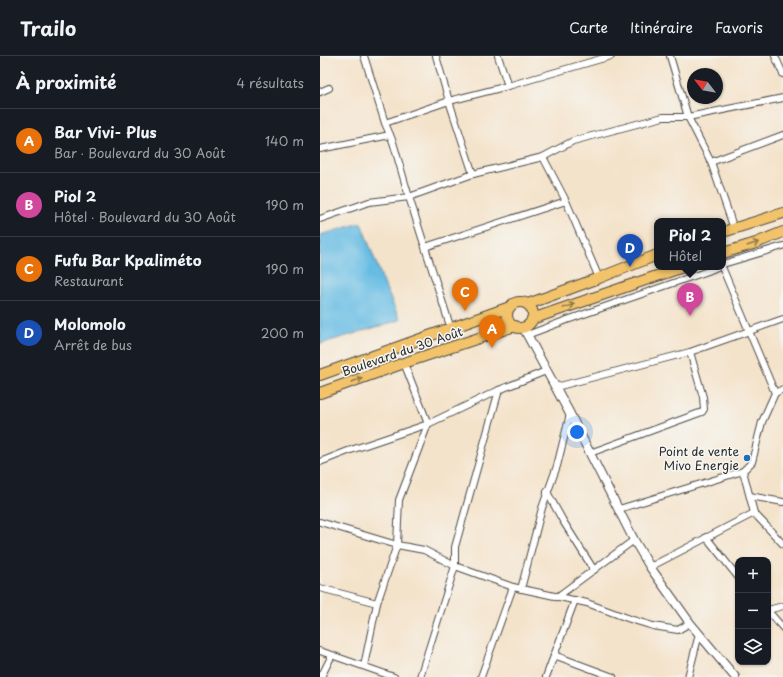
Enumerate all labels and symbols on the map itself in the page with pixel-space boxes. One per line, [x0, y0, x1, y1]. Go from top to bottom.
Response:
north arrow [687, 68, 723, 104]
pin: D [617, 234, 643, 267]
one-way arrow [747, 239, 759, 247]
pin: C [452, 278, 478, 311]
pin: B [677, 283, 703, 316]
one-way arrow [563, 302, 575, 310]
pin: A [479, 315, 505, 348]
street label: Boulevard du 30 Août [339, 322, 465, 380]
one-way arrow [351, 376, 363, 384]
your location [567, 422, 587, 442]
place label: Point de vente Mivo Energie [659, 442, 739, 474]
marker: Point de vente Mivo Energie [742, 453, 752, 463]

